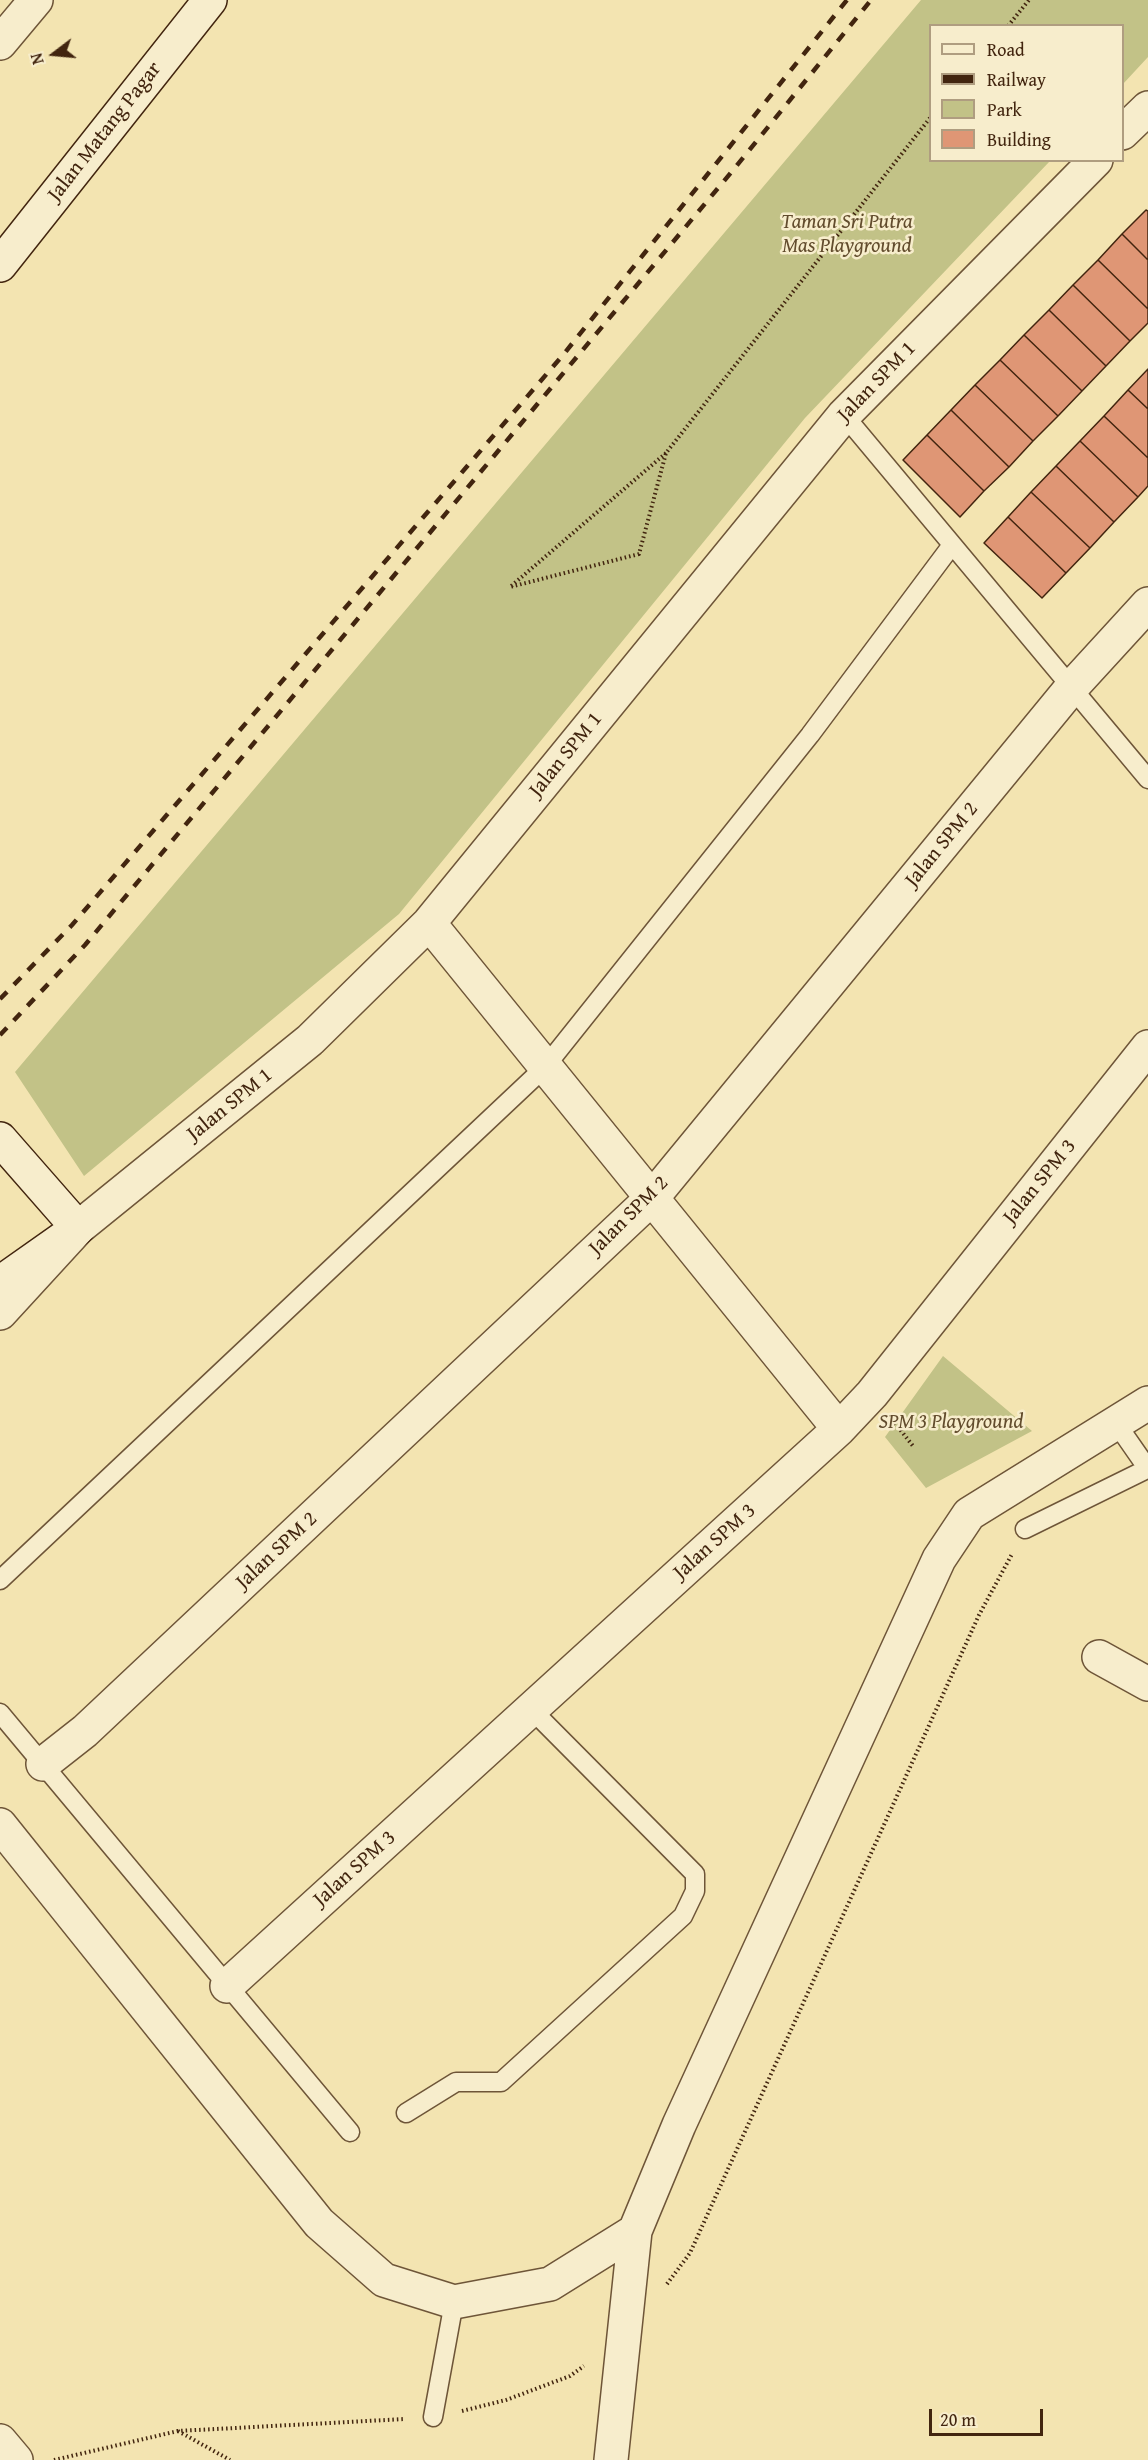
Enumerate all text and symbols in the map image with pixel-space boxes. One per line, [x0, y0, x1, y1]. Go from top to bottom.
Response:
north arrow [24, 24, 84, 84]
legend [929, 24, 1124, 162]
text: Road [987, 36, 1025, 63]
text: N [24, 51, 50, 67]
street label: Jalan Matang Pagar [43, 57, 167, 207]
text: Railway [987, 66, 1046, 93]
text: Park [987, 96, 1022, 123]
text: Building [987, 126, 1051, 153]
park label: Taman Sri Putra Mas Playground [781, 210, 913, 260]
street label: Jalan SPM 1 [832, 336, 922, 428]
street label: Jalan SPM 1 [524, 707, 608, 803]
street label: Jalan SPM 2 [900, 797, 984, 893]
street label: Jalan SPM 1 [182, 1063, 278, 1147]
street label: Jalan SPM 3 [998, 1134, 1082, 1230]
street label: Jalan SPM 2 [584, 1171, 674, 1261]
park label: SPM 3 Playground [878, 1410, 1024, 1436]
street label: Jalan SPM 3 [669, 1498, 761, 1586]
street label: Jalan SPM 2 [231, 1507, 323, 1595]
street label: Jalan SPM 3 [309, 1825, 401, 1913]
scale bar [932, 2397, 1046, 2435]
text: 20 m [940, 2406, 976, 2433]

